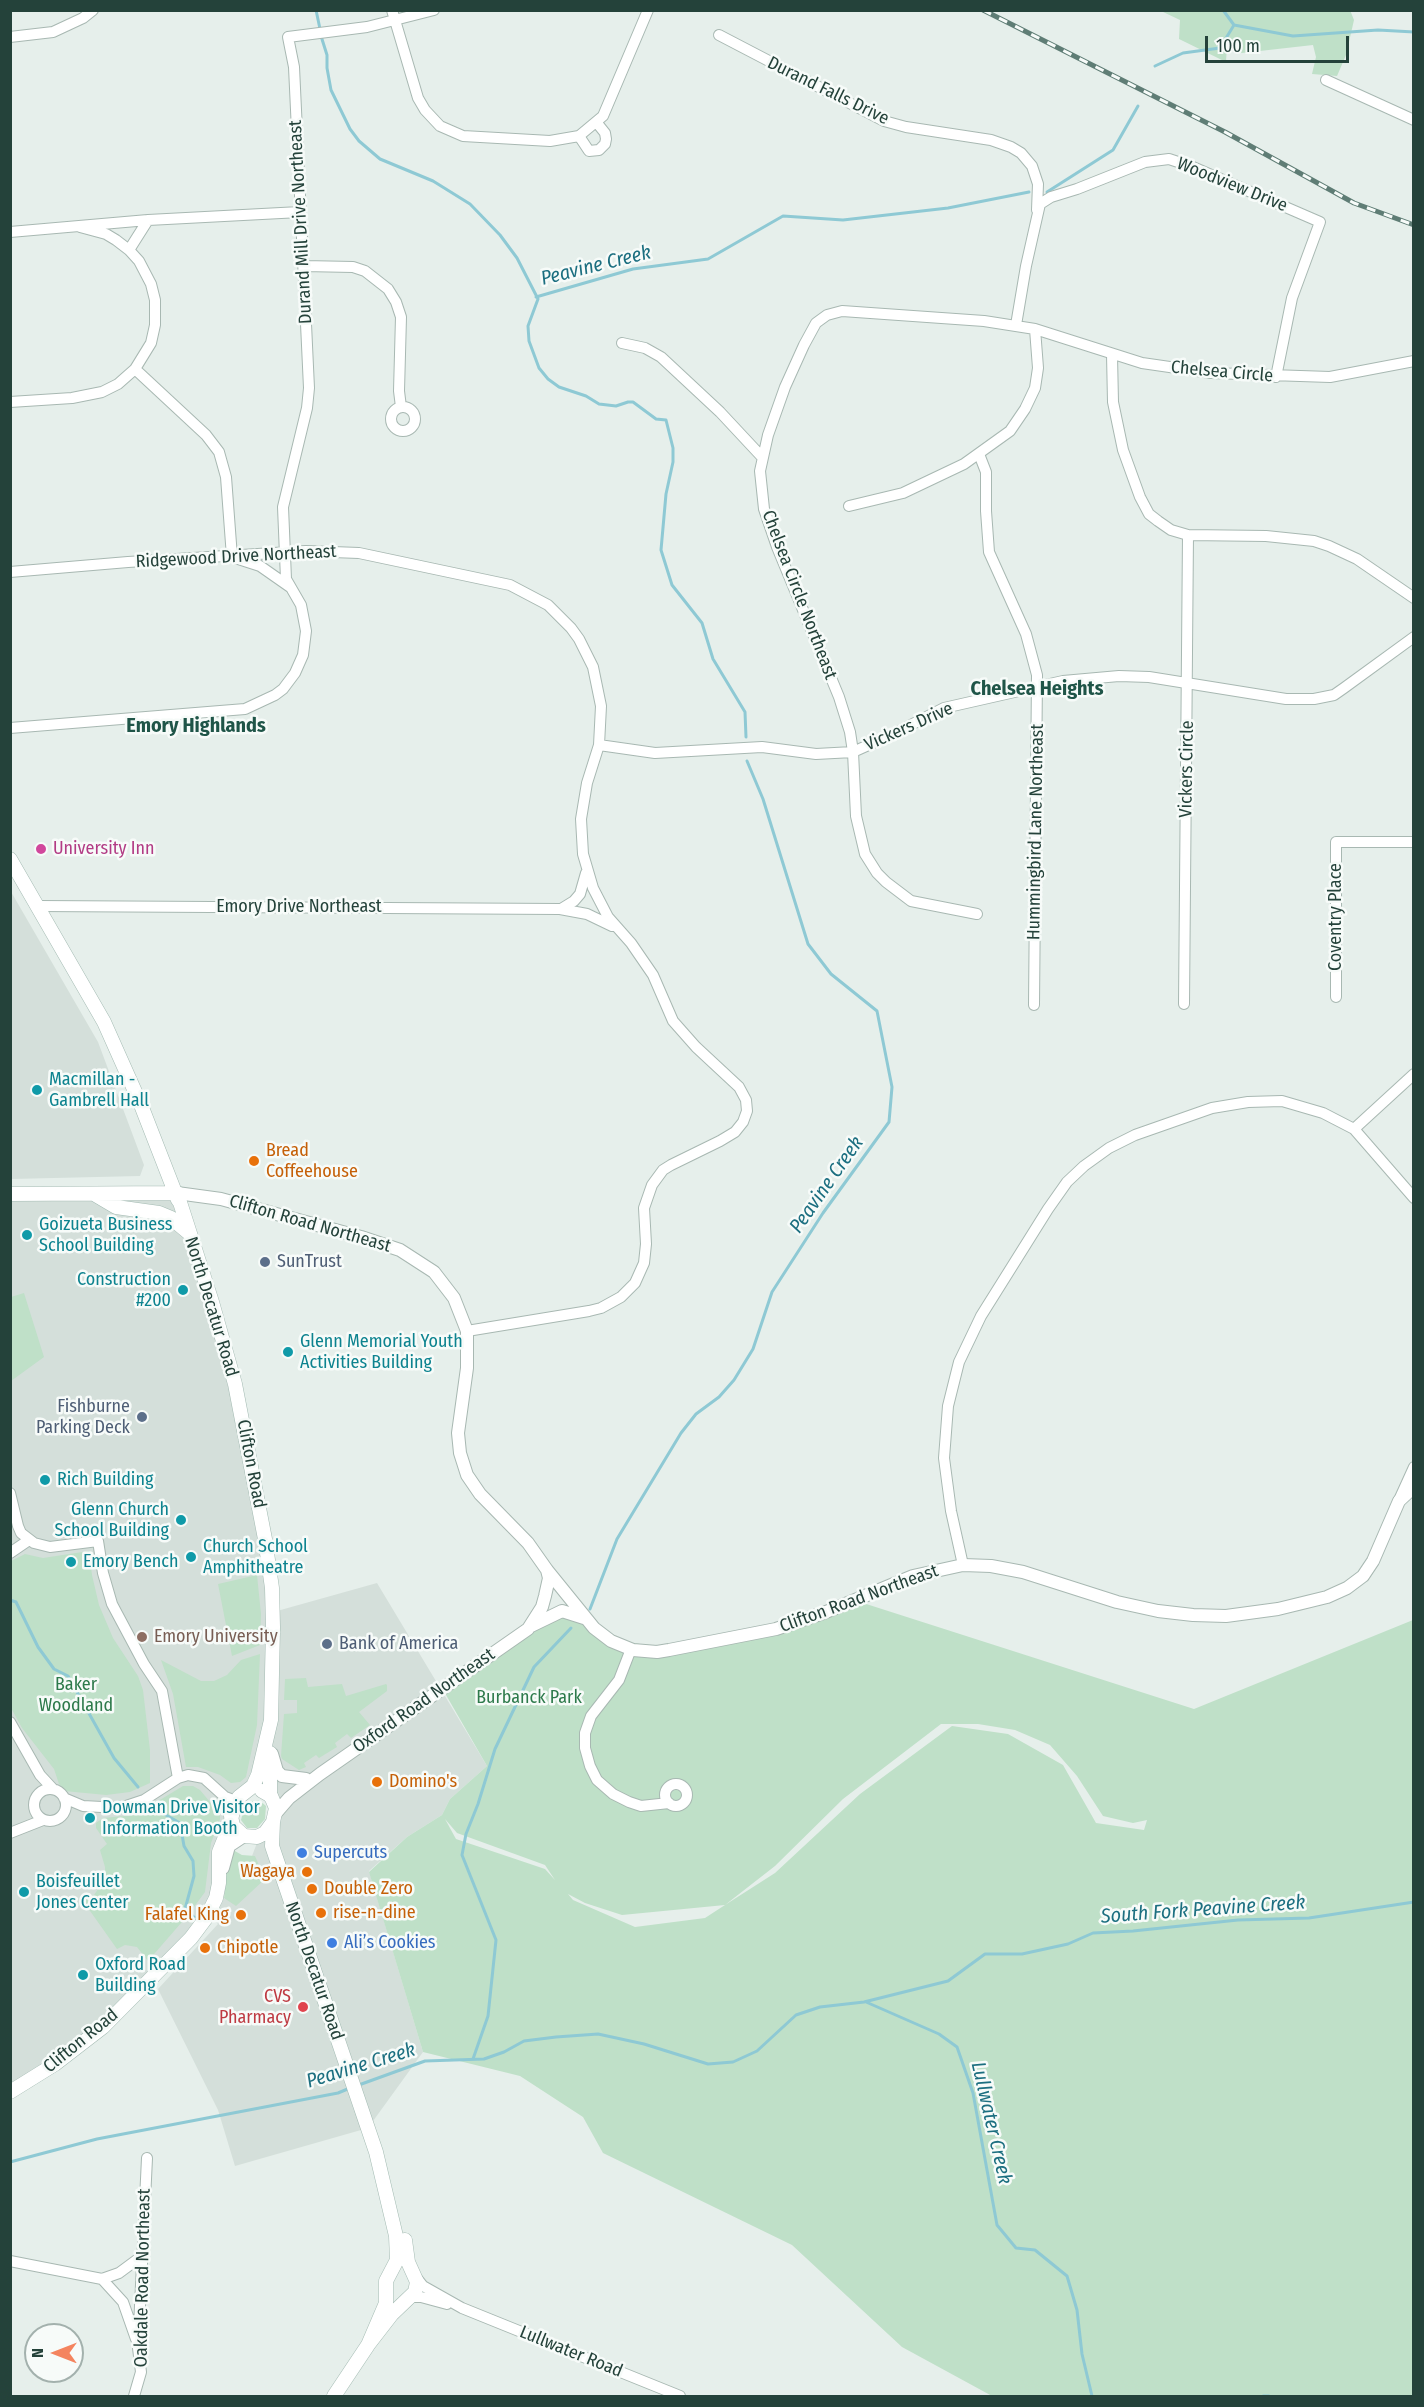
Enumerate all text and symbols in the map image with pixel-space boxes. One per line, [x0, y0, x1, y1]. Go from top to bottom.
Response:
scale bar [1208, 24, 1352, 62]
text: 100 m [1216, 35, 1260, 57]
street label: Durand Falls Drive [764, 52, 892, 130]
street label: Durand Mill Drive Northeast [285, 119, 317, 325]
street label: Woodview Drive [1174, 153, 1290, 217]
water label: Peavine Creek [538, 241, 654, 291]
street label: Chelsea Circle [1170, 357, 1274, 387]
street label: Chelsea Circle Northeast [757, 507, 841, 683]
street label: Ridgewood Drive Northeast [135, 541, 337, 573]
district label: Chelsea Heights [971, 677, 1103, 701]
street label: Vickers Drive [861, 698, 957, 756]
district label: Emory Highlands [126, 714, 266, 738]
street label: Vickers Circle [1175, 720, 1199, 818]
street label: Hummingbird Lane Northeast [1023, 724, 1049, 940]
place label: University Inn [53, 838, 154, 860]
marker: University Inn [34, 842, 48, 856]
street label: Coventry Place [1325, 863, 1347, 971]
street label: Emory Drive Northeast [216, 896, 382, 918]
place label: Macmillan - Gambrell Hall [49, 1069, 149, 1112]
marker: Macmillan - Gambrell Hall [30, 1083, 44, 1097]
water label: Peavine Creek [785, 1132, 869, 1238]
place label: Bread Coffeehouse [266, 1140, 358, 1182]
marker: Bread Coffeehouse [247, 1154, 261, 1168]
street label: Clifton Road Northeast [227, 1191, 393, 1257]
place label: Goizueta Business School Building [39, 1214, 172, 1256]
marker: Goizueta Business School Building [20, 1228, 34, 1242]
street label: North Decatur Road [179, 1234, 243, 1380]
place label: SunTrust [277, 1251, 342, 1273]
marker: SunTrust [258, 1255, 272, 1269]
place label: Construction #200 [77, 1269, 171, 1312]
marker: Construction #200 [176, 1283, 190, 1297]
place label: Glenn Memorial Youth Activities Building [300, 1331, 463, 1374]
marker: Glenn Memorial Youth Activities Building [281, 1345, 295, 1359]
place label: Fishburne Parking Deck [36, 1396, 130, 1438]
marker: Fishburne Parking Deck [135, 1410, 149, 1424]
street label: Clifton Road [232, 1418, 270, 1510]
place label: Rich Building [57, 1469, 153, 1491]
marker: Rich Building [38, 1473, 52, 1487]
place label: Glenn Church School Building [54, 1499, 169, 1541]
marker: Glenn Church School Building [174, 1513, 188, 1527]
place label: Church School Amphitheatre [203, 1536, 308, 1578]
marker: Church School Amphitheatre [184, 1550, 198, 1564]
place label: Emory Bench [83, 1551, 179, 1573]
marker: Emory Bench [64, 1555, 78, 1569]
street label: Clifton Road Northeast [777, 1560, 941, 1638]
place label: Emory University [154, 1626, 278, 1648]
marker: Emory University [135, 1630, 149, 1644]
place label: Bank of America [339, 1633, 458, 1655]
marker: Bank of America [320, 1637, 334, 1651]
street label: Oxford Road Northeast [349, 1644, 499, 1758]
park label: Baker Woodland [39, 1674, 113, 1716]
park label: Burbanck Park [476, 1687, 582, 1709]
place label: Domino's [389, 1771, 457, 1793]
marker: Domino's [370, 1775, 384, 1789]
place label: Dowman Drive Visitor Information Booth [102, 1797, 260, 1840]
marker: Dowman Drive Visitor Information Booth [83, 1811, 97, 1825]
place label: Supercuts [314, 1842, 387, 1864]
marker: Supercuts [295, 1846, 309, 1860]
place label: Wagaya [240, 1861, 295, 1883]
marker: Wagaya [300, 1865, 314, 1879]
place label: Boisfeuillet Jones Center [36, 1871, 129, 1914]
place label: Double Zero [324, 1878, 413, 1900]
marker: Double Zero [305, 1882, 319, 1896]
marker: Boisfeuillet Jones Center [17, 1885, 31, 1899]
water label: South Fork Peavine Creek [1100, 1891, 1306, 1929]
street label: North Decatur Road [280, 1899, 348, 2043]
place label: rise-n-dine [333, 1902, 416, 1924]
place label: Falafel King [145, 1904, 229, 1926]
marker: rise-n-dine [314, 1906, 328, 1920]
marker: Falafel King [234, 1908, 248, 1922]
place label: Ali’s Cookies [344, 1932, 436, 1954]
marker: Ali’s Cookies [325, 1936, 339, 1950]
place label: Chipotle [217, 1937, 278, 1959]
marker: Chipotle [198, 1941, 212, 1955]
place label: Oxford Road Building [95, 1954, 186, 1996]
marker: Oxford Road Building [76, 1968, 90, 1982]
place label: CVS Pharmacy [219, 1986, 291, 2028]
marker: CVS Pharmacy [296, 2000, 310, 2014]
street label: Clifton Road [39, 2004, 123, 2078]
water label: Peavine Creek [304, 2038, 418, 2094]
water label: Lullwater Creek [965, 2060, 1017, 2186]
street label: Oakdale Road Northeast [131, 2188, 155, 2368]
street label: Lullwater Road [516, 2322, 626, 2382]
north arrow [24, 2323, 84, 2383]
text: N [28, 2348, 47, 2358]

